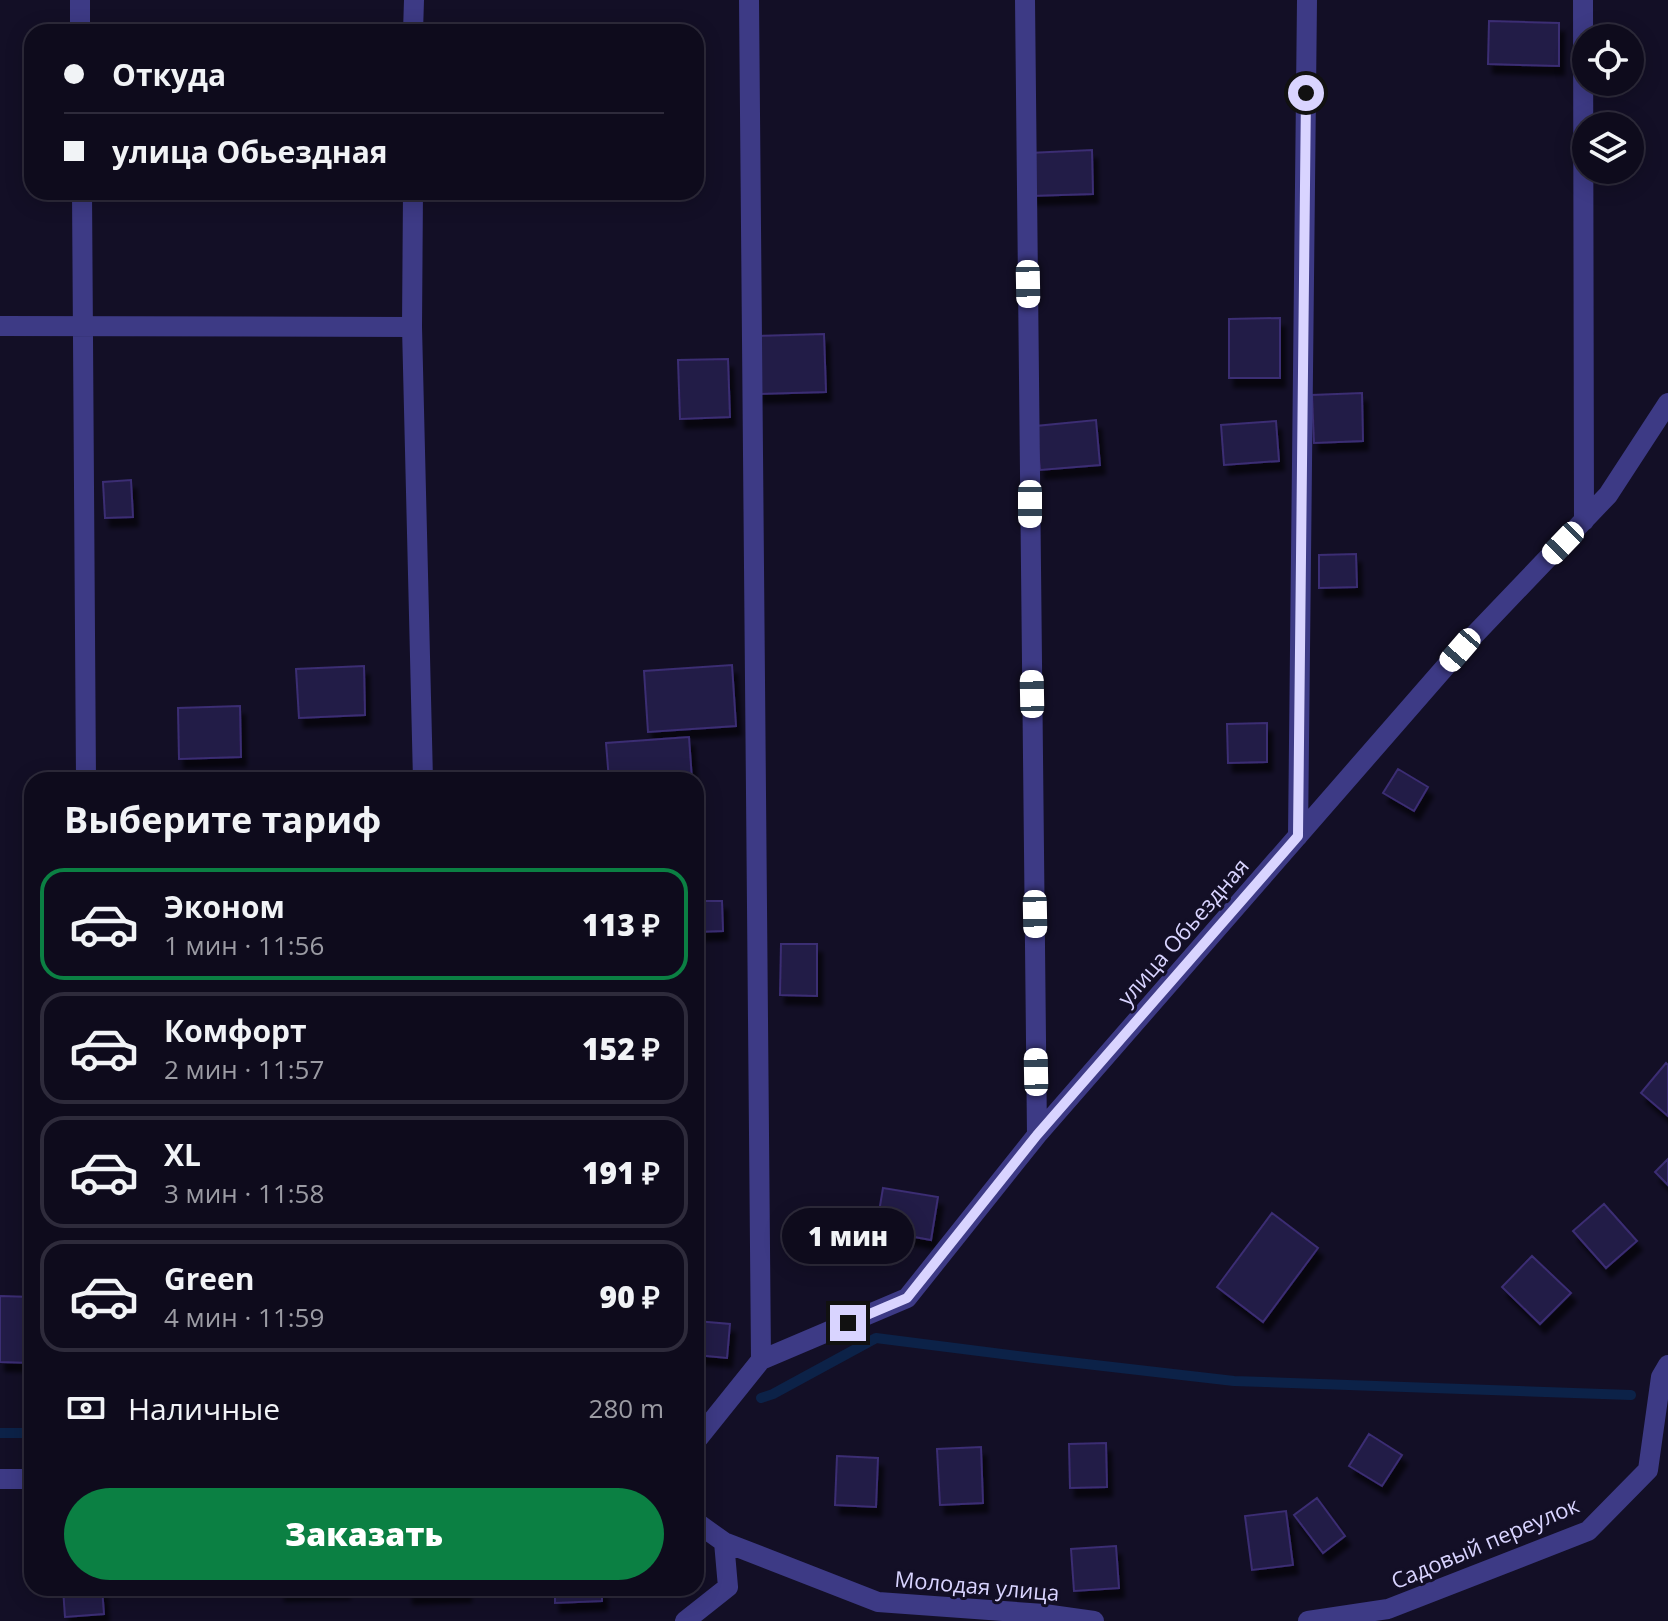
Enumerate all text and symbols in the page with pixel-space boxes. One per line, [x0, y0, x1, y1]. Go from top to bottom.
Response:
map controls [1572, 24, 1644, 184]
button: locate [1572, 24, 1644, 96]
text: Откуда [112, 54, 226, 95]
route start [1288, 75, 1324, 111]
button: layers [1572, 112, 1644, 184]
text: улица Обьездная [112, 131, 388, 172]
car [1016, 260, 1040, 308]
car [1018, 480, 1042, 528]
car [1538, 517, 1588, 569]
car [1435, 624, 1485, 676]
car [1020, 670, 1044, 718]
text: Выберите тариф [64, 795, 381, 844]
street label: улица Обьездная [1110, 851, 1255, 1012]
text: Эконом [164, 886, 285, 927]
icon: car [68, 888, 140, 960]
car [1023, 890, 1047, 938]
text: 113 ₽ [582, 904, 660, 945]
text: 1 мин · 11:56 [164, 927, 324, 963]
text: Комфорт [164, 1010, 307, 1051]
icon: car [68, 1012, 140, 1084]
text: 152 ₽ [582, 1028, 660, 1069]
car [1024, 1048, 1048, 1096]
text: 2 мин · 11:57 [164, 1051, 324, 1087]
text: XL [164, 1134, 201, 1175]
icon: car [68, 1136, 140, 1208]
text: 191 ₽ [582, 1152, 660, 1193]
text: 3 мин · 11:58 [164, 1175, 324, 1211]
callout: 1 мин [782, 1207, 914, 1263]
text: 1 мин [808, 1218, 888, 1254]
text: Green [164, 1258, 255, 1299]
icon: car [68, 1260, 140, 1332]
text: 90 ₽ [600, 1276, 660, 1317]
text: 4 мин · 11:59 [164, 1299, 324, 1335]
route end [830, 1305, 866, 1341]
icon: cash [64, 1386, 108, 1430]
text: Наличные [128, 1388, 280, 1429]
text: 280 m [589, 1390, 664, 1426]
button: Заказать [64, 1488, 664, 1580]
street label: Садовый переулок [1386, 1489, 1584, 1595]
street label: Молодая улица [893, 1563, 1061, 1607]

